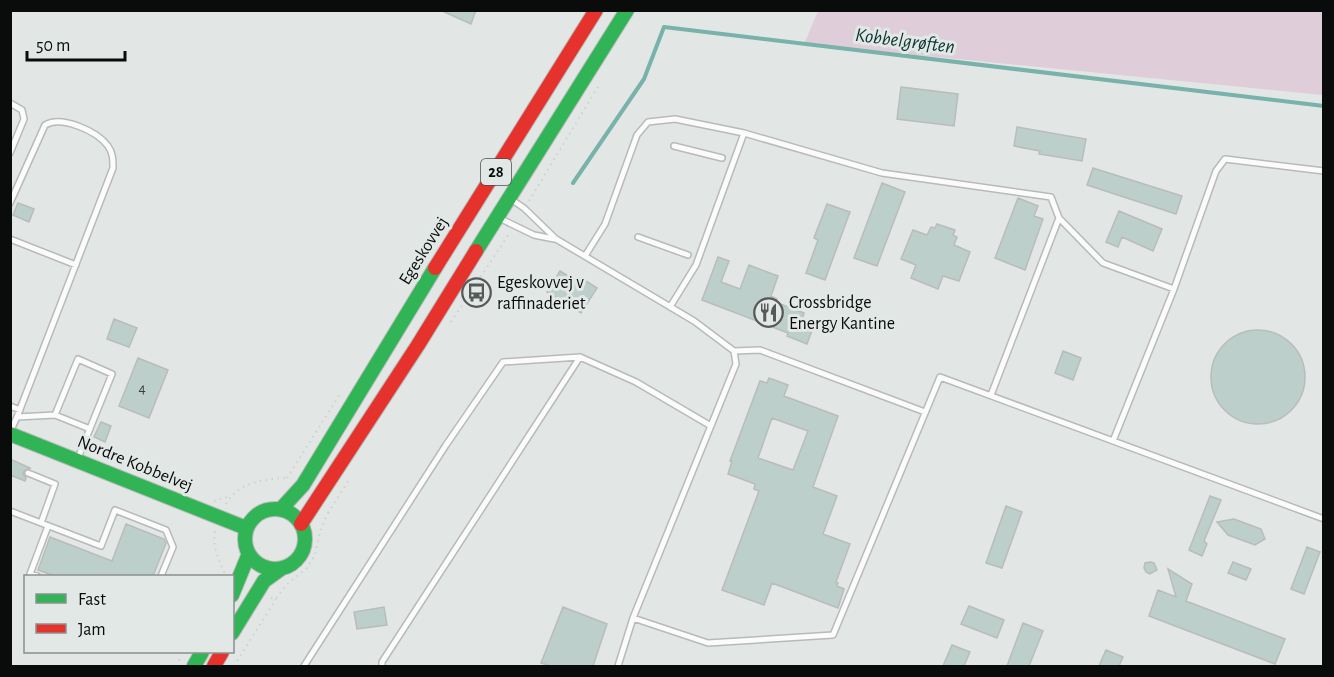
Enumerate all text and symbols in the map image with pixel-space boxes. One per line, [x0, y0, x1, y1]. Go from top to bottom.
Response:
scale bar [27, 24, 124, 62]
water label: Kobbelgrøften [854, 25, 956, 57]
text: 50 m [36, 37, 70, 55]
road number: 28 [481, 159, 511, 185]
street label: Egeskovvej [396, 214, 452, 288]
place label: Egeskovvej v raffinaderiet [497, 274, 586, 313]
bus stop icon: Egeskovvej v raffinaderiet [460, 277, 492, 309]
place label: Crossbridge Energy Kantine [789, 294, 895, 333]
restaurant icon: Crossbridge Energy Kantine [752, 297, 784, 329]
house number: 4 [138, 381, 146, 396]
street label: Nordre Kobbelvej [75, 433, 195, 495]
legend [24, 575, 234, 653]
text: Fast [78, 591, 106, 609]
text: Jam [78, 621, 106, 639]

